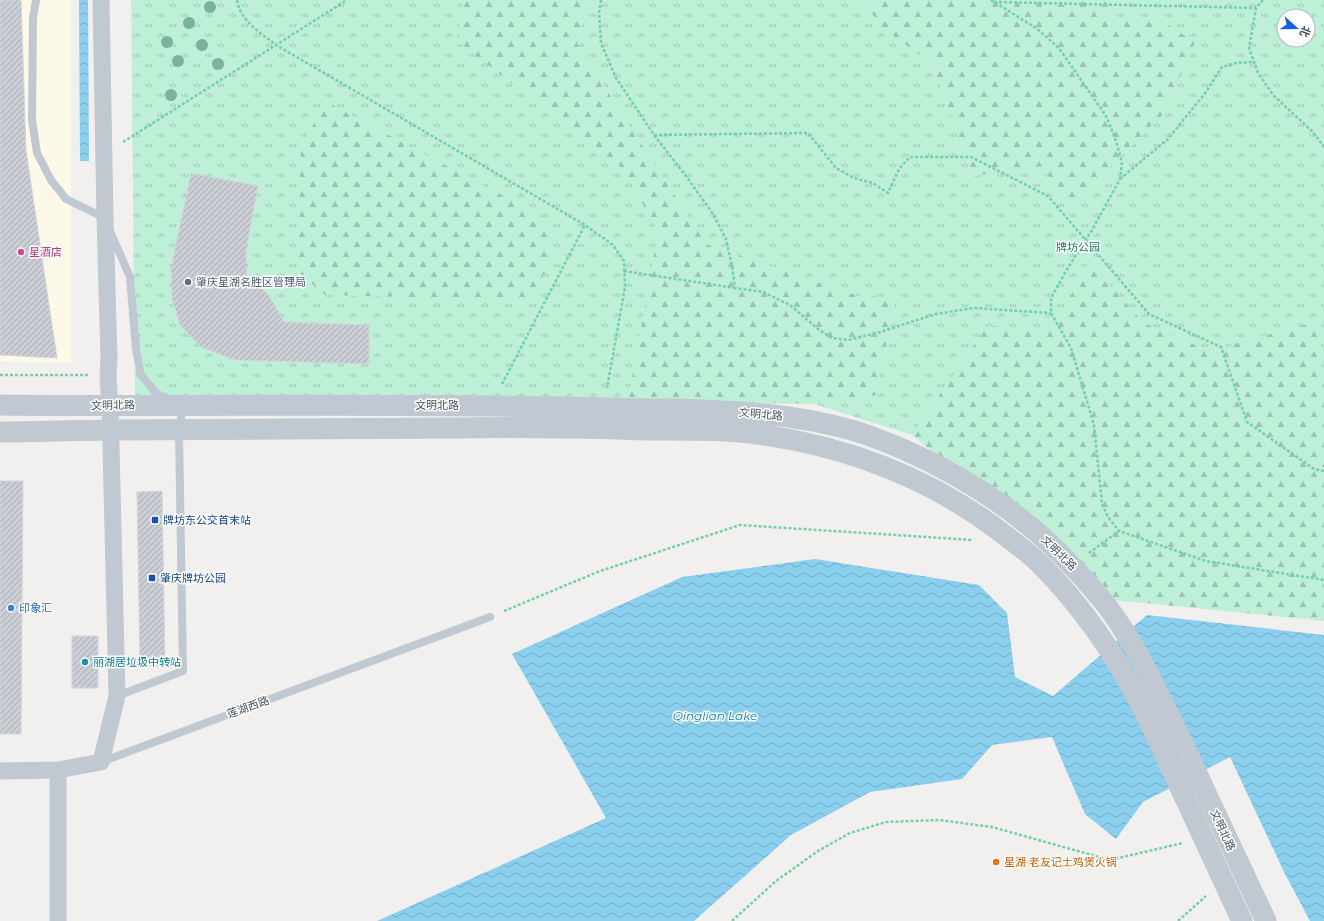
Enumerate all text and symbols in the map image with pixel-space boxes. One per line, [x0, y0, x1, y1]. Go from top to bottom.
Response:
north arrow [1276, 8, 1316, 48]
text: 北 [1297, 24, 1314, 39]
park label: 牌坊公园 [1056, 240, 1100, 254]
place label: 星酒店 [29, 245, 62, 259]
marker: 星酒店 [16, 247, 26, 257]
place label: 肇庆星湖名胜区管理局 [196, 275, 306, 289]
marker: 肇庆星湖名胜区管理局 [183, 277, 193, 287]
street label: 文明北路 [91, 398, 135, 412]
street label: 文明北路 [415, 398, 459, 412]
street label: 文明北路 [738, 405, 784, 423]
place label: 牌坊东公交首末站 [163, 513, 251, 527]
marker: 牌坊东公交首末站 [150, 515, 160, 525]
street label: 文明北路 [1038, 533, 1080, 573]
place label: 肇庆牌坊公园 [160, 571, 226, 585]
marker: 肇庆牌坊公园 [147, 573, 157, 583]
place label: 印象汇 [19, 601, 52, 615]
marker: 印象汇 [6, 603, 16, 613]
place label: 丽湖居垃圾中转站 [93, 655, 181, 669]
marker: 丽湖居垃圾中转站 [80, 657, 90, 667]
street label: 莲湖西路 [225, 693, 271, 721]
water label: Qinglian Lake [673, 708, 757, 723]
street label: 文明北路 [1207, 807, 1239, 853]
place label: 星湖·老友记土鸡煲火锅 [1004, 855, 1117, 869]
marker: 星湖·老友记土鸡煲火锅 [991, 857, 1001, 867]

